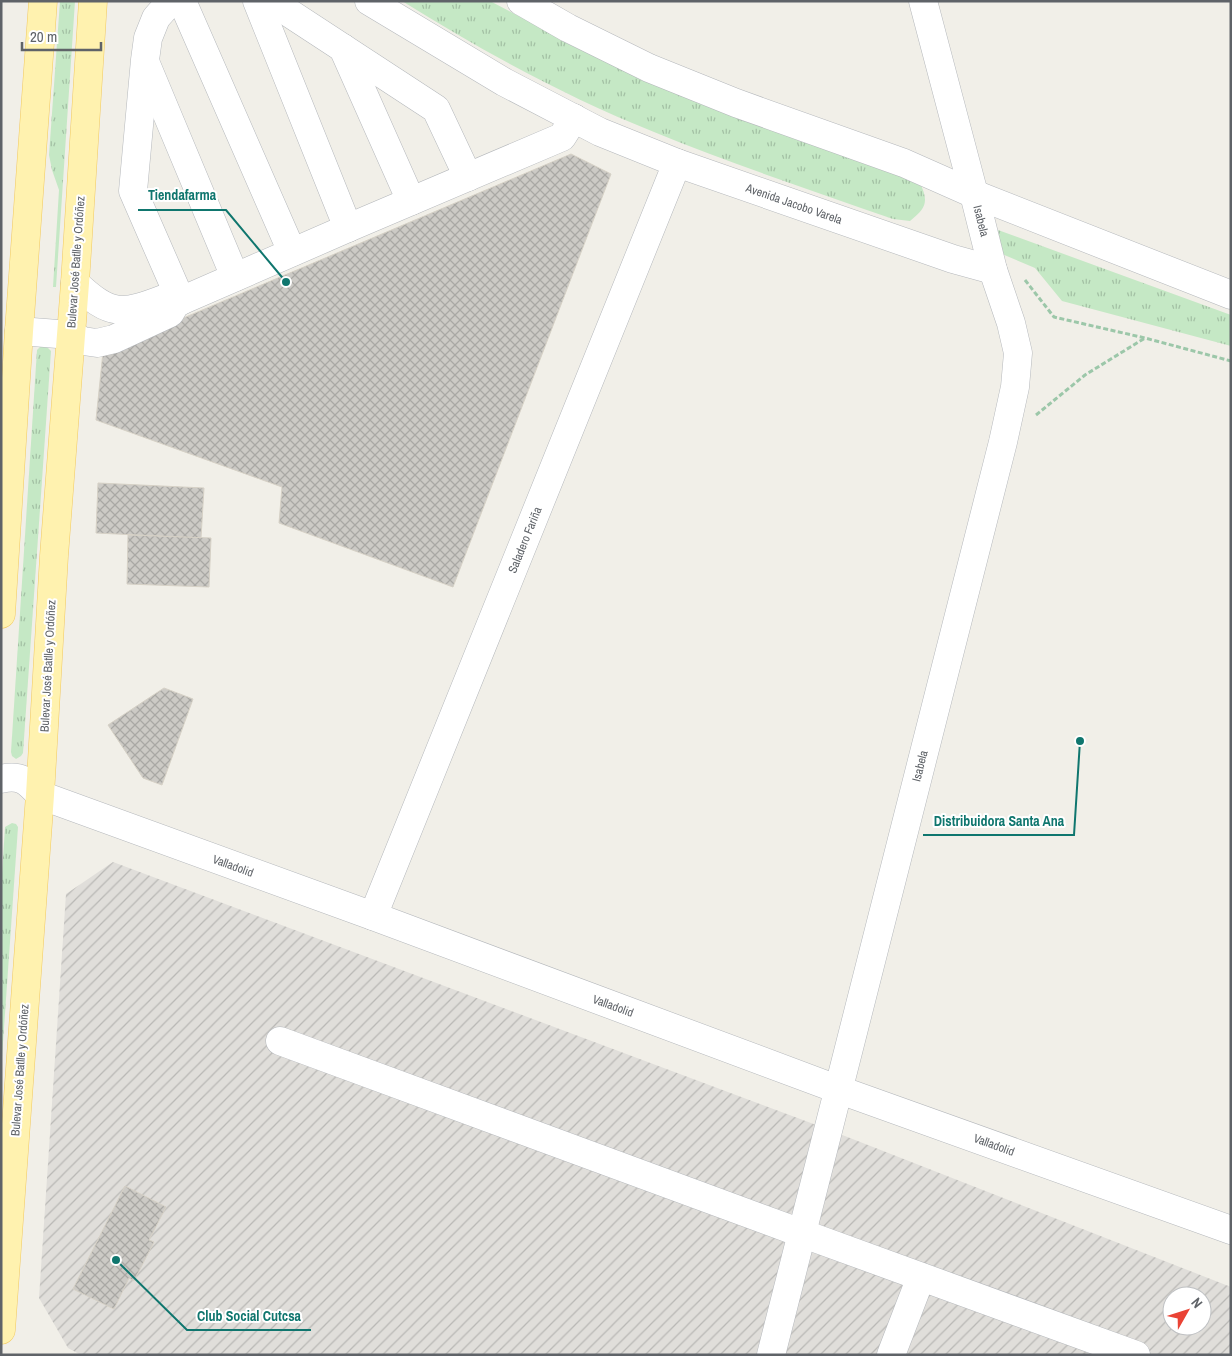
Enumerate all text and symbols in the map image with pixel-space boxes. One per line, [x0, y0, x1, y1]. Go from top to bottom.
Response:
scale bar [22, 20, 101, 52]
text: 20 m [30, 26, 57, 47]
street label: Avenida Jacobo Varela [743, 180, 845, 228]
callout: Tiendafarma [138, 181, 226, 210]
text: Tiendafarma [148, 186, 217, 204]
street label: Bulevar José Batlle y Ordóñez [63, 195, 89, 329]
street label: Isabela [969, 204, 993, 239]
street label: Saladero Fariña [504, 504, 546, 575]
street label: Bulevar José Batlle y Ordóñez [37, 599, 59, 733]
street label: Isabela [908, 748, 932, 783]
callout: Distribuidora Santa Ana [923, 806, 1074, 835]
text: Distribuidora Santa Ana [934, 812, 1065, 830]
street label: Valladolid [210, 851, 256, 881]
street label: Valladolid [590, 991, 636, 1021]
street label: Bulevar José Batlle y Ordóñez [7, 1003, 33, 1137]
street label: Valladolid [971, 1130, 1017, 1160]
north arrow [1162, 1286, 1212, 1336]
text: N [1187, 1294, 1207, 1312]
callout: Club Social Cutcsa [187, 1301, 311, 1330]
text: Club Social Cutcsa [197, 1307, 302, 1325]

